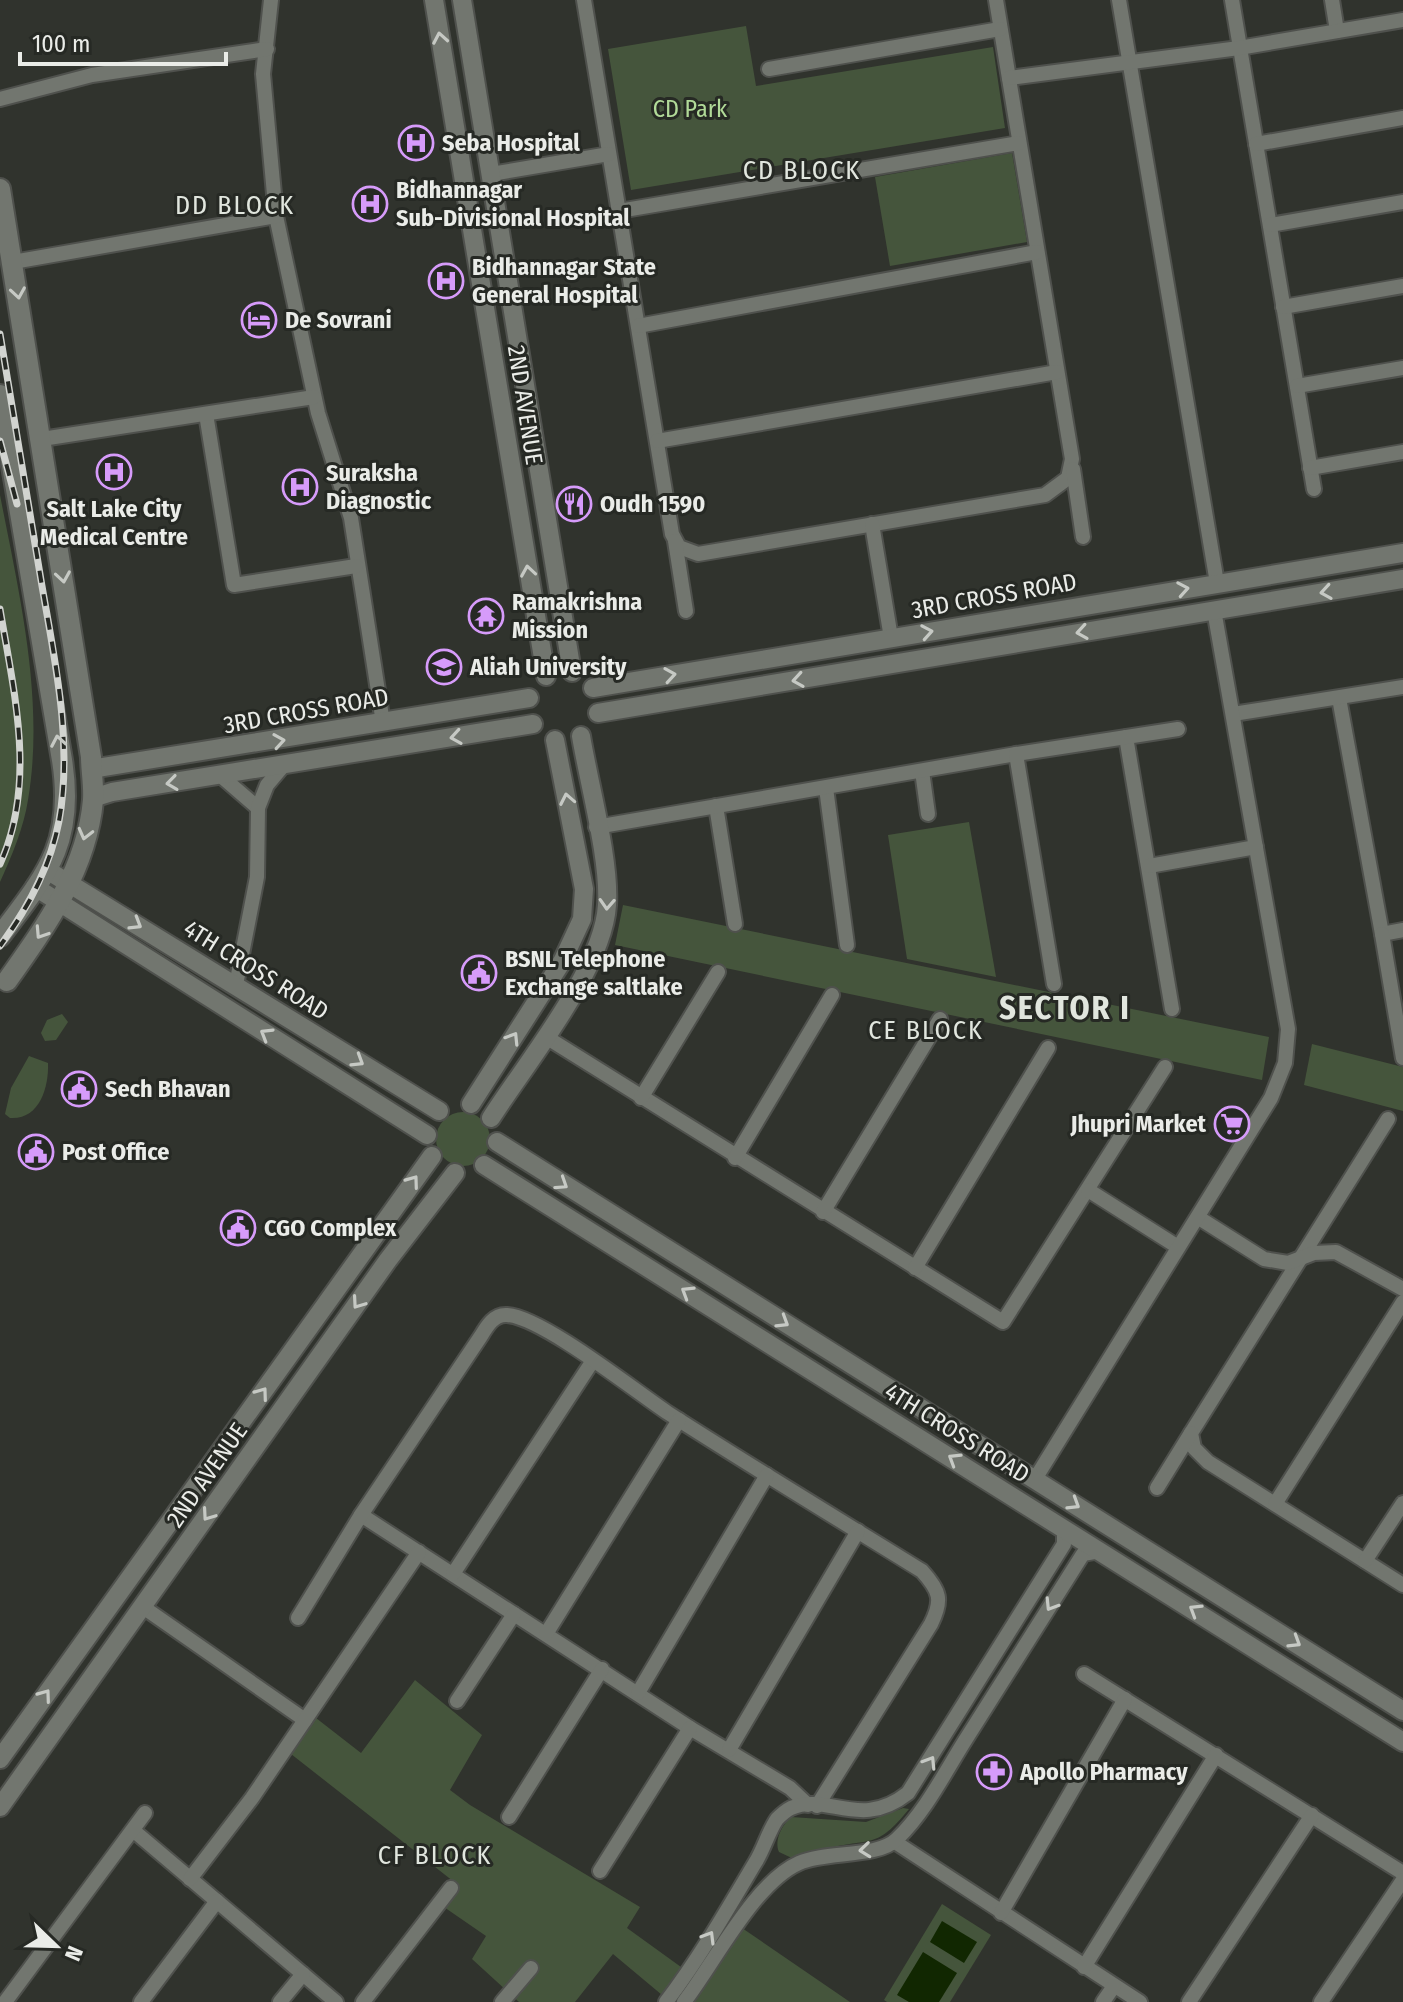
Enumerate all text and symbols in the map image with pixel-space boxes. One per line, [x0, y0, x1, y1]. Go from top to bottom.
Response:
scale bar [20, 16, 226, 66]
text: 100 m [32, 30, 90, 58]
one-way arrow [432, 32, 449, 45]
park label: CD Park [653, 95, 728, 123]
hospital icon: Seba Hospital [397, 124, 435, 162]
place label: Seba Hospital [442, 129, 580, 157]
district label: CD BLOCK [743, 155, 861, 186]
place label: Bidhannagar Sub-Divisional Hospital [396, 176, 630, 232]
hospital icon: Bidhannagar Sub-Divisional Hospital [351, 185, 389, 223]
district label: DD BLOCK [175, 190, 295, 221]
place label: Bidhannagar State General Hospital [472, 253, 656, 309]
hospital icon: Bidhannagar State General Hospital [427, 262, 465, 300]
one-way arrow [8, 286, 25, 300]
hotel icon: De Sovrani [240, 301, 278, 339]
place label: De Sovrani [285, 306, 392, 334]
street label: 2ND AVENUE [502, 343, 548, 467]
hospital icon: Salt Lake City Medical Centre [95, 453, 133, 491]
place label: Suraksha Diagnostic [326, 459, 432, 515]
hospital icon: Suraksha Diagnostic [281, 468, 319, 506]
restaurant icon: Oudh 1590 [555, 485, 593, 523]
place label: Oudh 1590 [600, 490, 705, 518]
place label: Salt Lake City Medical Centre [40, 495, 188, 551]
one-way arrow [520, 564, 537, 578]
street label: 3RD CROSS ROAD [909, 568, 1079, 624]
one-way arrow [54, 571, 71, 584]
one-way arrow [1176, 581, 1190, 598]
one-way arrow [1319, 582, 1333, 599]
place label: Ramakrishna Mission [512, 588, 642, 644]
temple icon: Ramakrishna Mission [467, 597, 505, 635]
one-way arrow [1075, 623, 1089, 640]
one-way arrow [920, 624, 934, 641]
school or university icon: Aliah University [425, 648, 463, 686]
place label: Aliah University [469, 653, 627, 681]
one-way arrow [663, 667, 677, 684]
one-way arrow [791, 670, 805, 687]
street label: 3RD CROSS ROAD [221, 683, 391, 739]
one-way arrow [450, 727, 463, 744]
one-way arrow [272, 733, 285, 750]
one-way arrow [51, 734, 68, 747]
one-way arrow [165, 774, 179, 791]
one-way arrow [560, 792, 577, 806]
one-way arrow [78, 827, 95, 841]
one-way arrow [598, 898, 615, 911]
street label: 4TH CROSS ROAD [179, 914, 333, 1026]
one-way arrow [127, 915, 142, 930]
one-way arrow [35, 924, 50, 939]
place label: BSNL Telephone Exchange saltlake [505, 945, 683, 1001]
public building icon: BSNL Telephone Exchange saltlake [460, 954, 498, 992]
district label: SECTOR I [999, 989, 1131, 1027]
district label: CE BLOCK [868, 1015, 984, 1046]
one-way arrow [260, 1029, 275, 1044]
one-way arrow [503, 1033, 518, 1047]
one-way arrow [349, 1051, 364, 1066]
public building icon: Sech Bhavan [60, 1070, 98, 1108]
place label: Sech Bhavan [105, 1075, 231, 1103]
supermarket icon: Jhupri Market [1213, 1105, 1251, 1143]
place label: Jhupri Market [1069, 1110, 1207, 1138]
public building icon: Post Office [17, 1133, 55, 1171]
place label: Post Office [62, 1138, 169, 1166]
one-way arrow [554, 1174, 568, 1189]
one-way arrow [403, 1176, 418, 1190]
public building icon: CGO Complex [219, 1209, 257, 1247]
place label: CGO Complex [264, 1214, 397, 1242]
one-way arrow [681, 1286, 695, 1301]
one-way arrow [353, 1294, 368, 1308]
one-way arrow [774, 1312, 789, 1327]
street label: 4TH CROSS ROAD [880, 1377, 1034, 1489]
one-way arrow [252, 1387, 267, 1401]
street label: 2ND AVENUE [161, 1418, 253, 1532]
one-way arrow [948, 1454, 963, 1469]
one-way arrow [1066, 1494, 1080, 1509]
one-way arrow [203, 1506, 218, 1520]
one-way arrow [1045, 1596, 1061, 1611]
one-way arrow [1189, 1605, 1204, 1620]
one-way arrow [1286, 1633, 1300, 1648]
one-way arrow [36, 1690, 50, 1704]
pharmacy icon: Apollo Pharmacy [975, 1753, 1013, 1791]
one-way arrow [921, 1756, 936, 1770]
place label: Apollo Pharmacy [1019, 1758, 1188, 1786]
district label: CF BLOCK [378, 1840, 492, 1871]
one-way arrow [858, 1842, 871, 1859]
north arrow [16, 1906, 96, 1986]
one-way arrow [699, 1931, 714, 1946]
text: N [59, 1942, 89, 1965]

